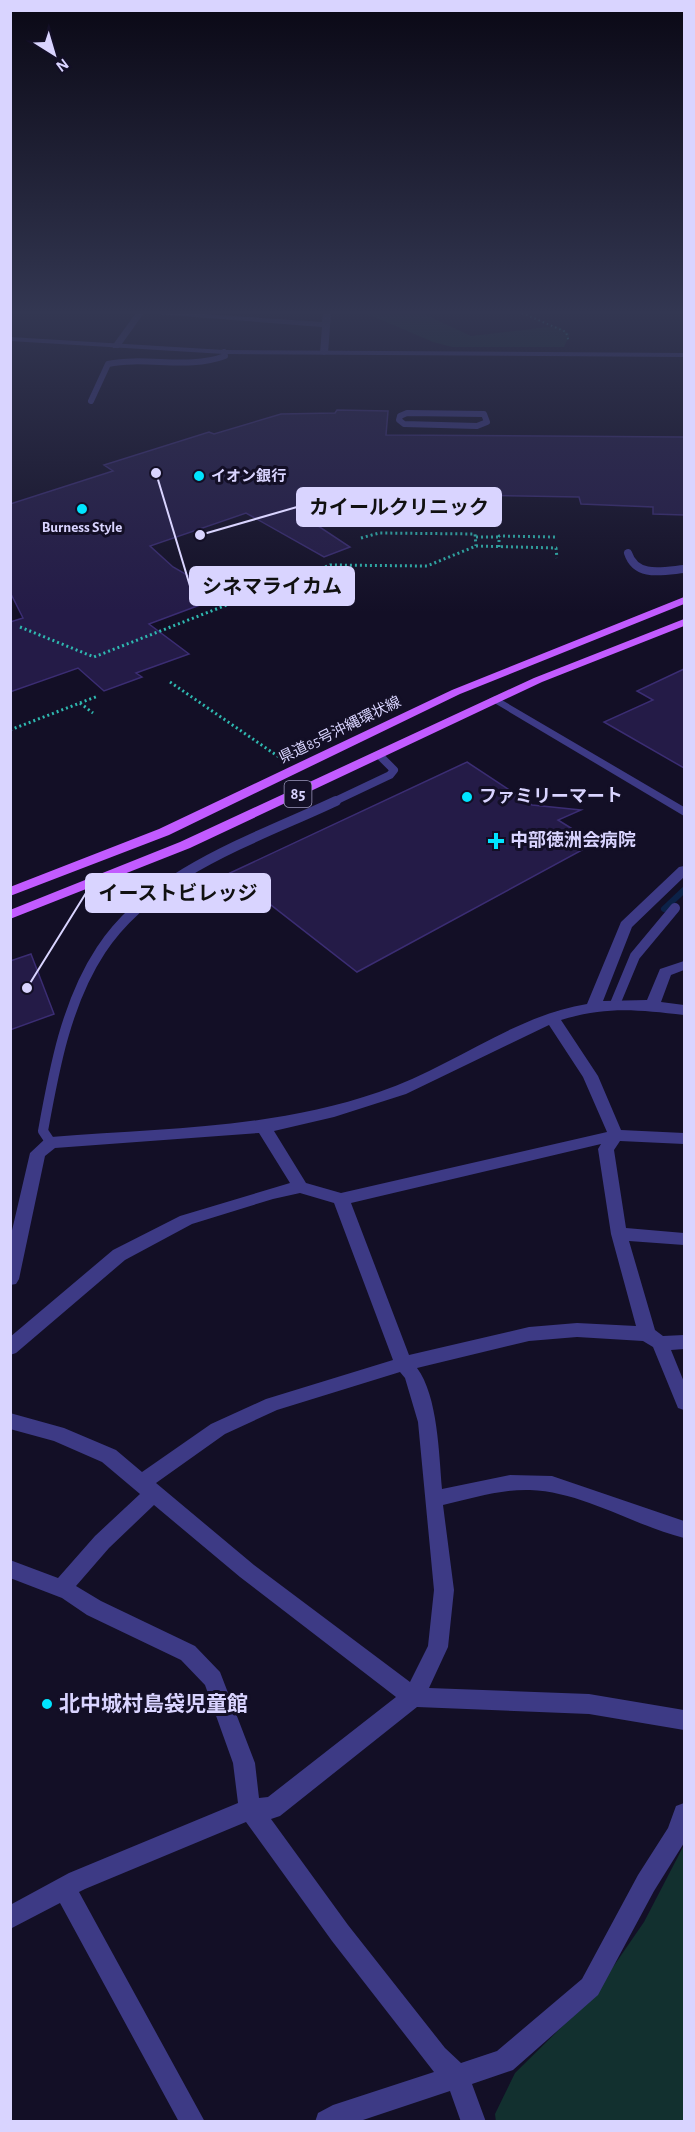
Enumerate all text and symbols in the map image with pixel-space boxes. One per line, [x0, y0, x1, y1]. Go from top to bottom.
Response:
north arrow [24, 24, 84, 84]
text: N [53, 55, 72, 75]
place label: イオン銀行 [211, 468, 286, 484]
marker: イオン銀行 [192, 469, 206, 483]
callout: カイールクリニック [297, 488, 501, 526]
text: カイールクリニック [309, 497, 489, 518]
marker: Burness Style [75, 502, 89, 516]
place label: Burness Style [42, 520, 122, 535]
callout: シネマライカム [190, 567, 354, 605]
text: シネマライカム [202, 576, 342, 597]
street label: 県道85号沖縄環状線 [276, 692, 403, 766]
road number: 85 [284, 781, 312, 807]
place label: ファミリーマート [479, 787, 623, 806]
marker: ファミリーマート [460, 790, 474, 804]
place label: 中部徳洲会病院 [510, 830, 636, 850]
marker: 中部徳洲会病院 [487, 832, 505, 850]
callout: イーストビレッジ [86, 874, 270, 912]
text: イーストビレッジ [99, 882, 258, 904]
place label: 北中城村島袋児童館 [59, 1692, 248, 1715]
marker: 北中城村島袋児童館 [40, 1697, 54, 1711]

